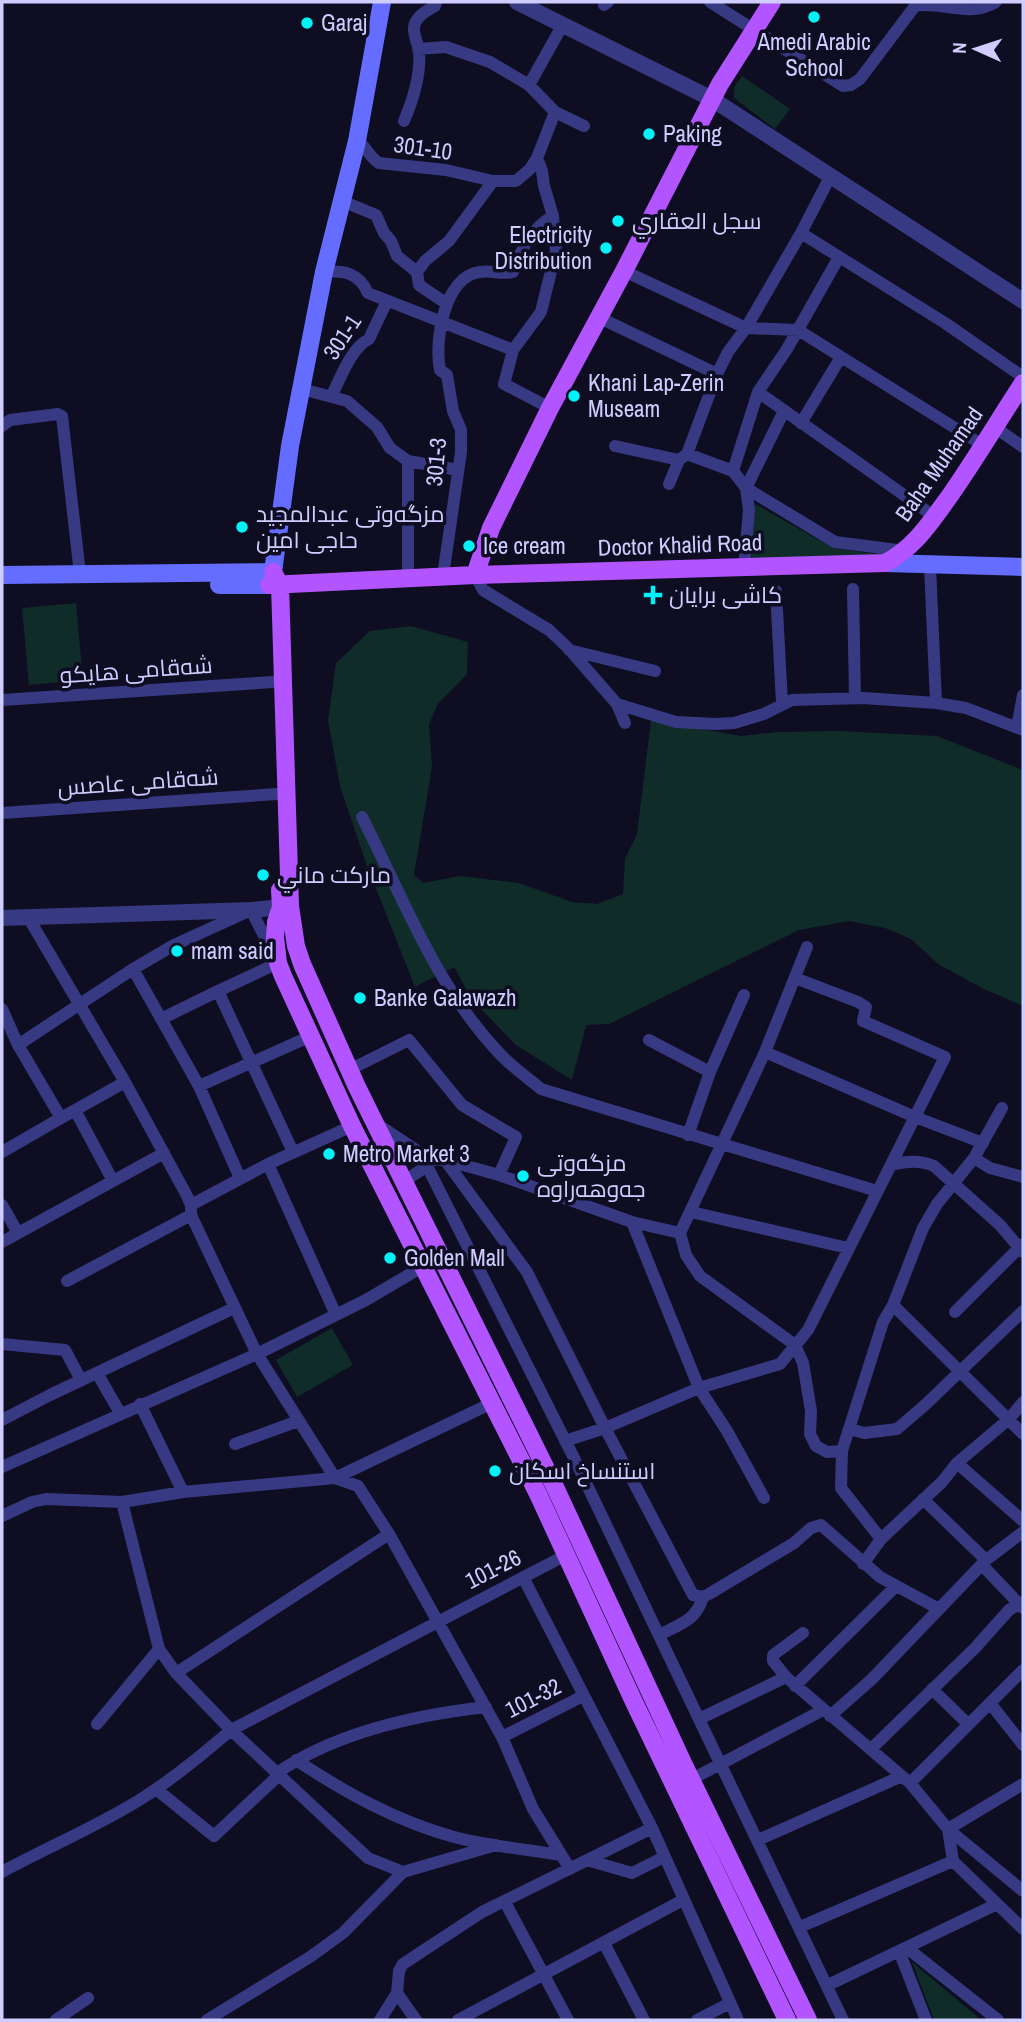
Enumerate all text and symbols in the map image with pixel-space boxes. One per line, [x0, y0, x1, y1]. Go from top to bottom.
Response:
place label: Garaj [321, 7, 367, 38]
marker: Amedi Arabic School [806, 9, 822, 25]
north arrow [941, 14, 1011, 84]
marker: Garaj [299, 15, 315, 31]
place label: Amedi Arabic School [756, 26, 871, 83]
text: N [946, 42, 972, 54]
place label: Paking [663, 118, 722, 149]
marker: Paking [641, 126, 657, 142]
street label: 301-10 [392, 128, 454, 167]
place label: سجل العقاري [632, 205, 762, 239]
marker: سجل العقاري [610, 213, 626, 229]
place label: Electricity Distribution [495, 219, 593, 276]
marker: Electricity Distribution [598, 240, 614, 256]
street label: 301-1 [315, 308, 368, 365]
place label: Khani Lap-Zerin Museam [588, 367, 724, 424]
marker: Khani Lap-Zerin Museam [566, 388, 582, 404]
street label: Baha Muhamad [888, 400, 989, 527]
street label: 301-3 [418, 437, 453, 487]
place label: مزگه‌وتی عبدالمجید حاجی امین [256, 498, 444, 555]
marker: مزگه‌وتی عبدالمجید حاجی امین [234, 519, 250, 535]
street label: Doctor Khalid Road [597, 526, 763, 563]
place label: Ice cream [483, 530, 566, 561]
marker: Ice cream [461, 538, 477, 554]
place label: كاشی برایان [669, 579, 782, 610]
marker: كاشی برایان [643, 585, 663, 605]
street label: شه‌قامی هایكو [59, 649, 213, 690]
street label: شه‌قامی عاصس [56, 760, 220, 803]
place label: مارکت ماني [277, 859, 391, 893]
marker: مارکت ماني [255, 867, 271, 883]
place label: mam said [191, 935, 274, 966]
marker: mam said [169, 943, 185, 959]
place label: Banke Galawazh [374, 982, 517, 1013]
marker: Banke Galawazh [352, 990, 368, 1006]
place label: Metro Market 3 [343, 1138, 470, 1169]
marker: Metro Market 3 [321, 1146, 337, 1162]
place label: مزگه‌وتی جه‌وهه‌راوه [537, 1147, 645, 1204]
marker: مزگه‌وتی جه‌وهه‌راوه [515, 1168, 531, 1184]
place label: Golden Mall [404, 1242, 505, 1273]
marker: Golden Mall [382, 1250, 398, 1266]
place label: استنساخ اسکان [509, 1455, 655, 1487]
marker: استنساخ اسکان [487, 1463, 503, 1479]
street label: 101-26 [460, 1541, 526, 1596]
street label: 101-32 [500, 1670, 566, 1725]

